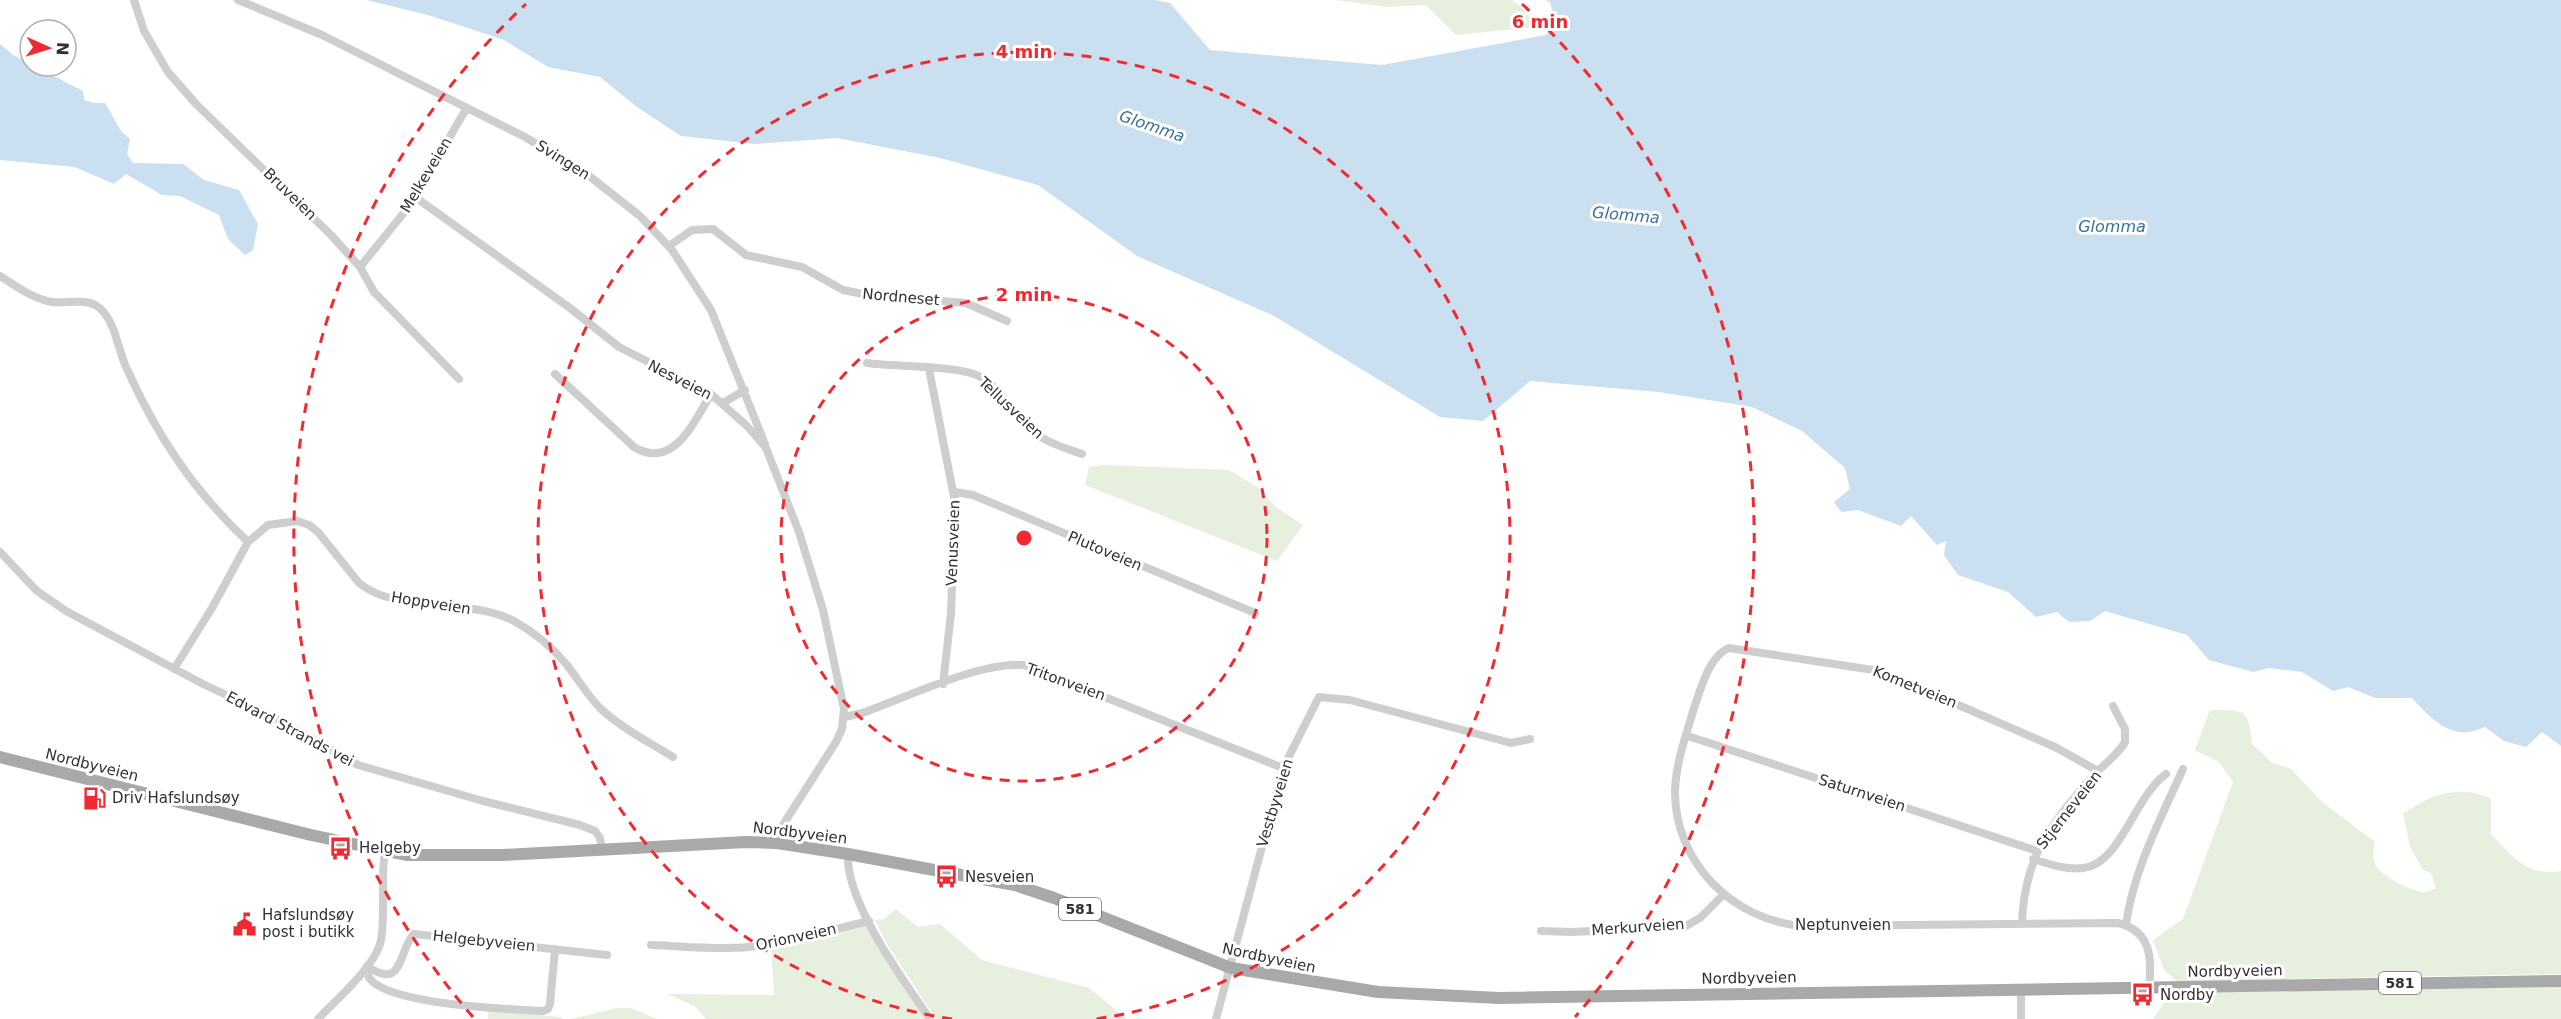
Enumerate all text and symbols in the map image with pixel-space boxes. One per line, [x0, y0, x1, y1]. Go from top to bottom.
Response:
text: 6 min [1512, 11, 1568, 32]
north arrow [18, 18, 78, 78]
text: 4 min [996, 41, 1052, 62]
text: N [53, 42, 72, 56]
water label: Glomma [1117, 106, 1187, 146]
street label: Melkeveien [396, 134, 456, 216]
street label: Svingen [533, 136, 593, 184]
street label: Bruveien [260, 164, 320, 224]
water label: Glomma [1591, 203, 1661, 227]
water label: Glomma [2078, 217, 2146, 236]
text: 2 min [996, 284, 1052, 305]
street label: Nordneset [862, 285, 940, 309]
street label: Nesveien [645, 356, 715, 404]
street label: Tellusveien [974, 373, 1047, 443]
street label: Venusveien [943, 500, 963, 586]
street label: Plutoveien [1065, 527, 1145, 575]
centre of rings [1014, 528, 1034, 548]
street label: Hoppveien [390, 588, 472, 618]
street label: Tritonveien [1023, 659, 1108, 705]
street label: Kometveien [1870, 662, 1960, 712]
street label: Edvard Strands vei [223, 688, 357, 770]
street label: Nordbyveien [44, 745, 140, 785]
street label: Vestbyveien [1253, 757, 1297, 849]
street label: Stjerneveien [2033, 767, 2105, 853]
street label: Saturnveien [1816, 770, 1908, 816]
fuel station icon: Driv Hafslundsøy [81, 785, 107, 811]
place label: Driv Hafslundsøy [112, 789, 240, 807]
street label: Nordbyveien [752, 818, 848, 848]
bus stop icon: Helgeby [328, 835, 354, 861]
place label: Helgeby [359, 839, 421, 857]
bus stop icon: Nesveien [934, 864, 960, 890]
place label: Nesveien [965, 868, 1034, 886]
road number: 581 [1059, 898, 1101, 920]
place label: Hafslundsøy post i butikk [262, 906, 355, 941]
public building icon: Hafslundsøy post i butikk [231, 911, 257, 937]
street label: Merkurveien [1591, 915, 1685, 939]
street label: Neptunveien [1795, 916, 1891, 934]
street label: Orionveien [754, 920, 838, 954]
street label: Helgebyveien [432, 927, 536, 955]
street label: Nordbyveien [1221, 939, 1317, 977]
street label: Nordbyveien [2187, 961, 2283, 981]
street label: Nordbyveien [1701, 968, 1797, 988]
road number: 581 [2379, 972, 2421, 994]
bus stop icon: Nordby [2129, 982, 2155, 1008]
place label: Nordby [2160, 986, 2214, 1004]

